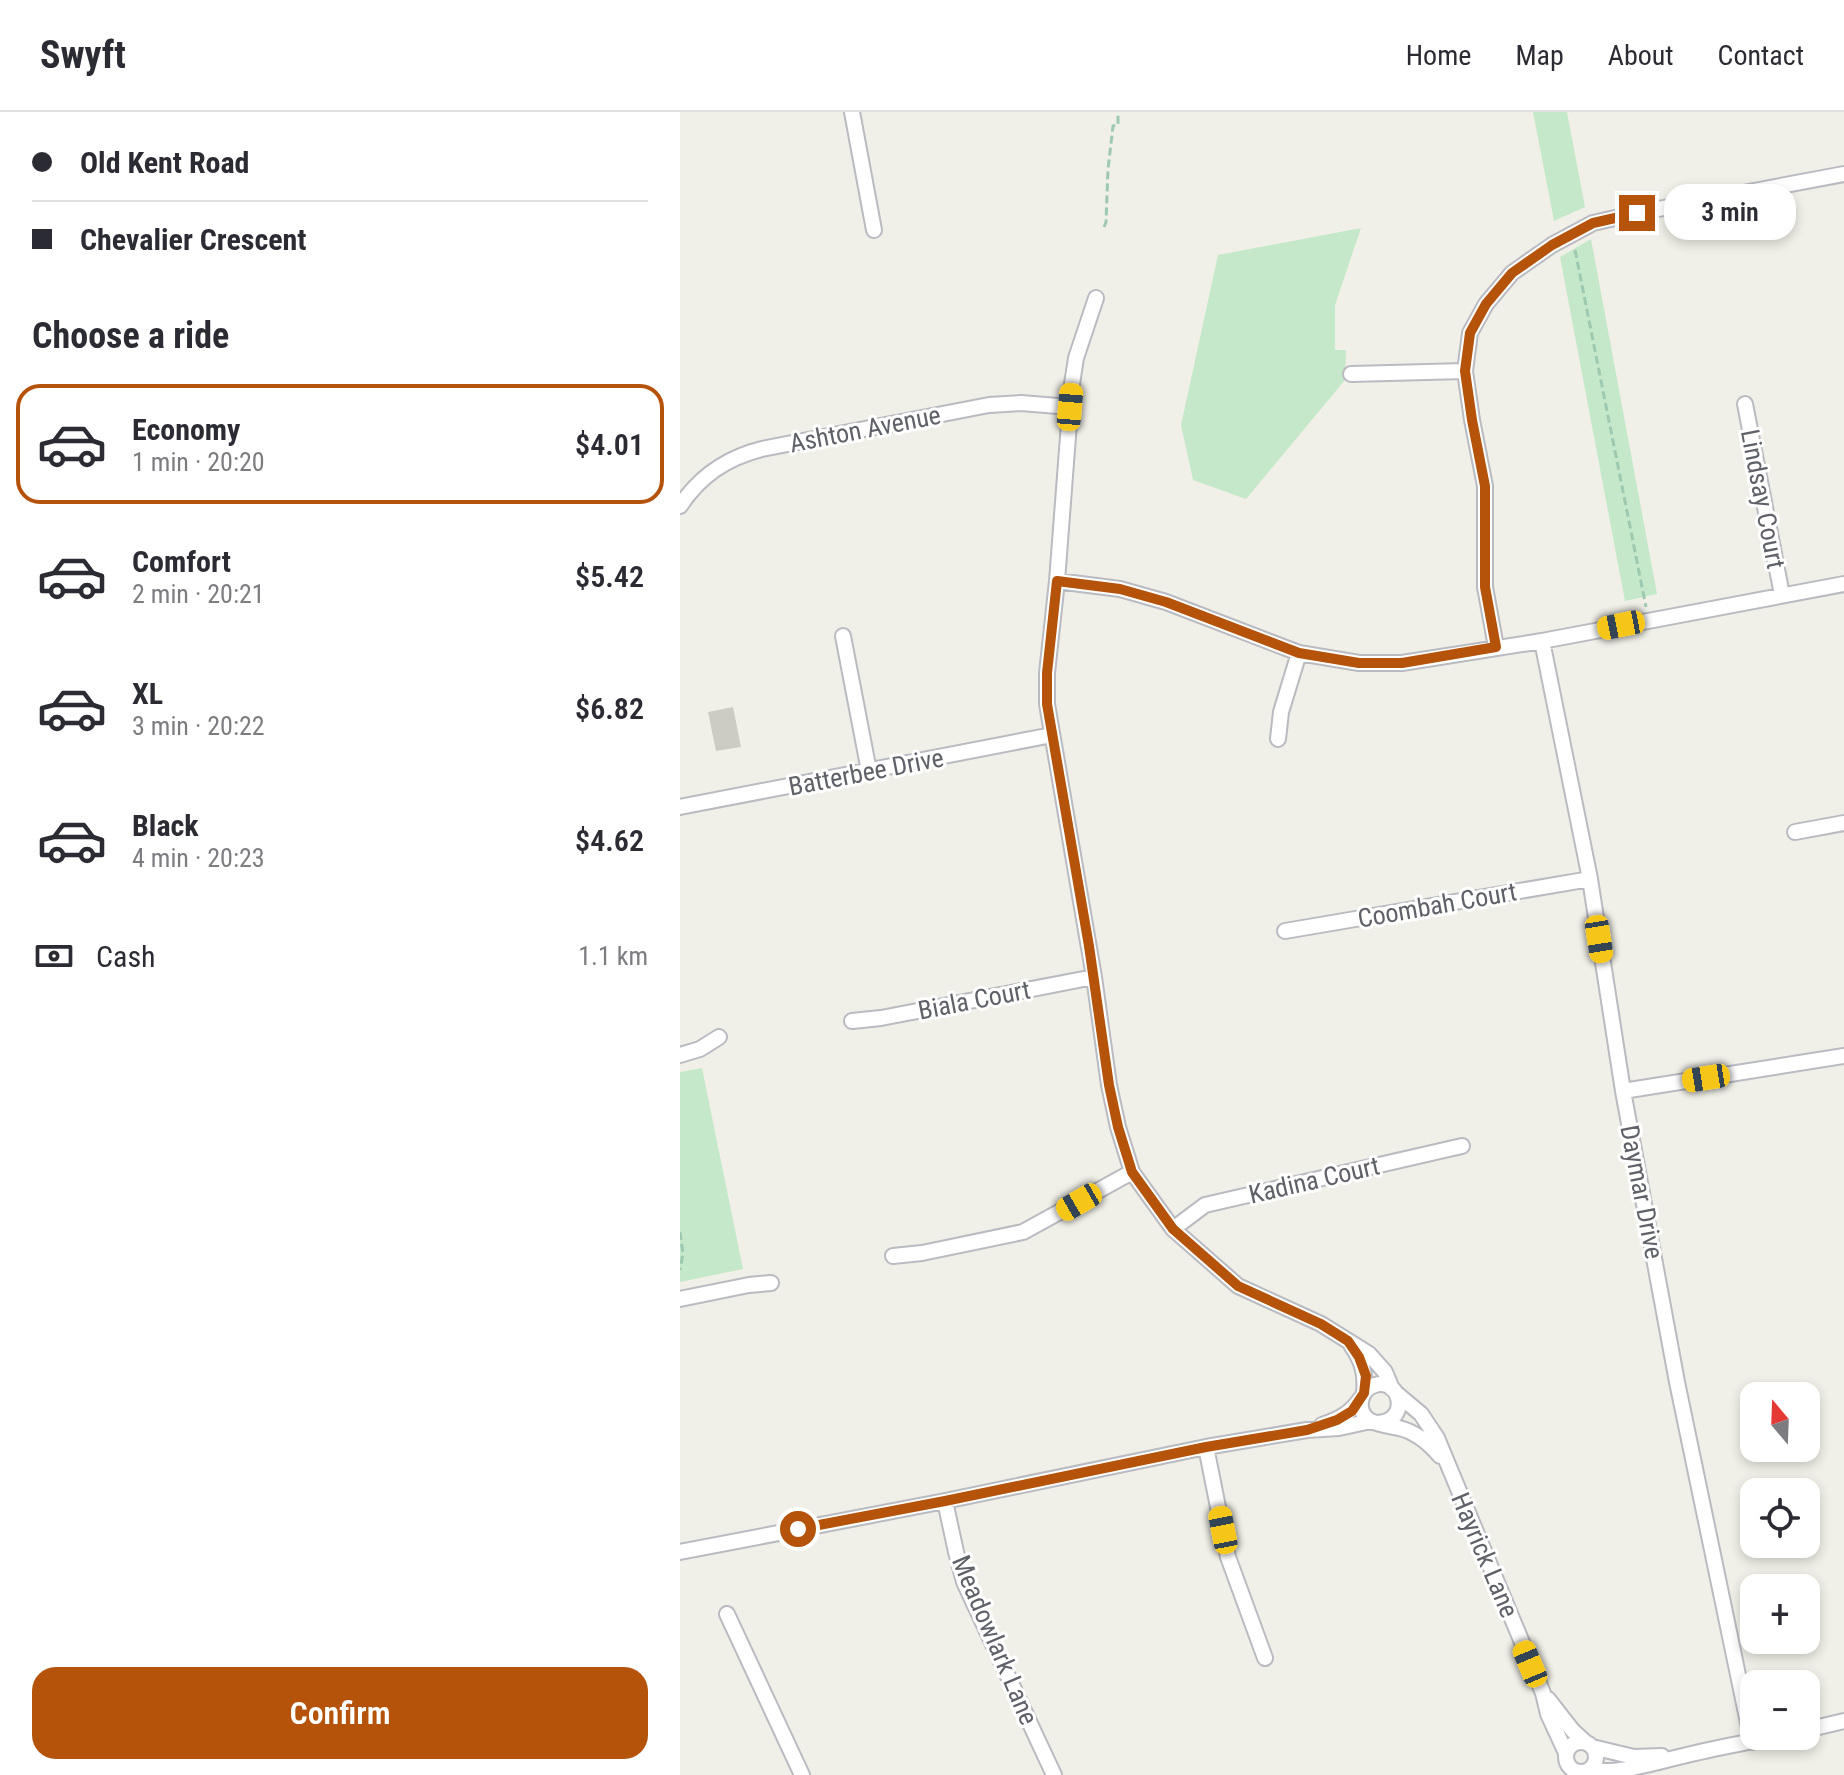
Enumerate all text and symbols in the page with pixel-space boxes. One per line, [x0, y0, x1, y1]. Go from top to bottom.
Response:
text: Swyft [40, 33, 126, 77]
text: Home [1406, 39, 1471, 72]
text: Map [1515, 39, 1564, 72]
text: About [1608, 39, 1674, 72]
text: Contact [1718, 39, 1804, 72]
text: Old Kent Road [80, 145, 249, 180]
callout: 3 min [1665, 185, 1797, 241]
route end [1619, 195, 1655, 231]
text: 3 min [1701, 197, 1759, 227]
text: Chevalier Crescent [80, 222, 307, 257]
text: Choose a ride [32, 315, 229, 357]
car [1056, 382, 1084, 432]
street label: Ashton Avenue [787, 400, 943, 458]
icon: car [36, 408, 108, 480]
text: Economy [132, 412, 240, 447]
text: $4.01 [575, 427, 644, 462]
street label: Lindsay Court [1735, 427, 1791, 571]
text: 1 min · 20:20 [132, 447, 265, 477]
icon: car [36, 540, 108, 612]
text: Comfort [132, 544, 231, 579]
text: $5.42 [575, 559, 644, 594]
text: 2 min · 20:21 [132, 579, 265, 609]
car [1595, 609, 1647, 641]
icon: car [36, 672, 108, 744]
text: XL [132, 676, 163, 711]
text: $6.82 [575, 691, 644, 726]
text: 3 min · 20:22 [132, 711, 265, 741]
street label: Batterbee Drive [786, 742, 946, 802]
icon: car [36, 804, 108, 876]
text: Black [132, 808, 199, 843]
text: $4.62 [575, 823, 644, 858]
text: 4 min · 20:23 [132, 843, 265, 873]
street label: Coombah Court [1355, 876, 1519, 934]
car [1583, 913, 1615, 965]
icon: cash [32, 934, 76, 978]
text: Cash [96, 939, 156, 974]
text: 1.1 km [578, 941, 648, 971]
street label: Biala Court [915, 974, 1033, 1026]
car [1680, 1062, 1732, 1094]
street label: Daymar Drive [1614, 1123, 1670, 1261]
street label: Kadina Court [1246, 1150, 1382, 1210]
car [1052, 1180, 1106, 1224]
north arrow [1740, 1382, 1820, 1462]
map controls [1740, 1382, 1820, 1750]
button: locate [1740, 1478, 1820, 1558]
street label: Hayrick Lane [1445, 1488, 1525, 1622]
car [1207, 1504, 1239, 1556]
route start [780, 1511, 816, 1547]
street label: Meadowlark Lane [946, 1551, 1044, 1729]
button: + [1740, 1574, 1820, 1654]
car [1510, 1637, 1550, 1691]
button: Confirm [32, 1667, 648, 1759]
button: − [1740, 1670, 1820, 1750]

